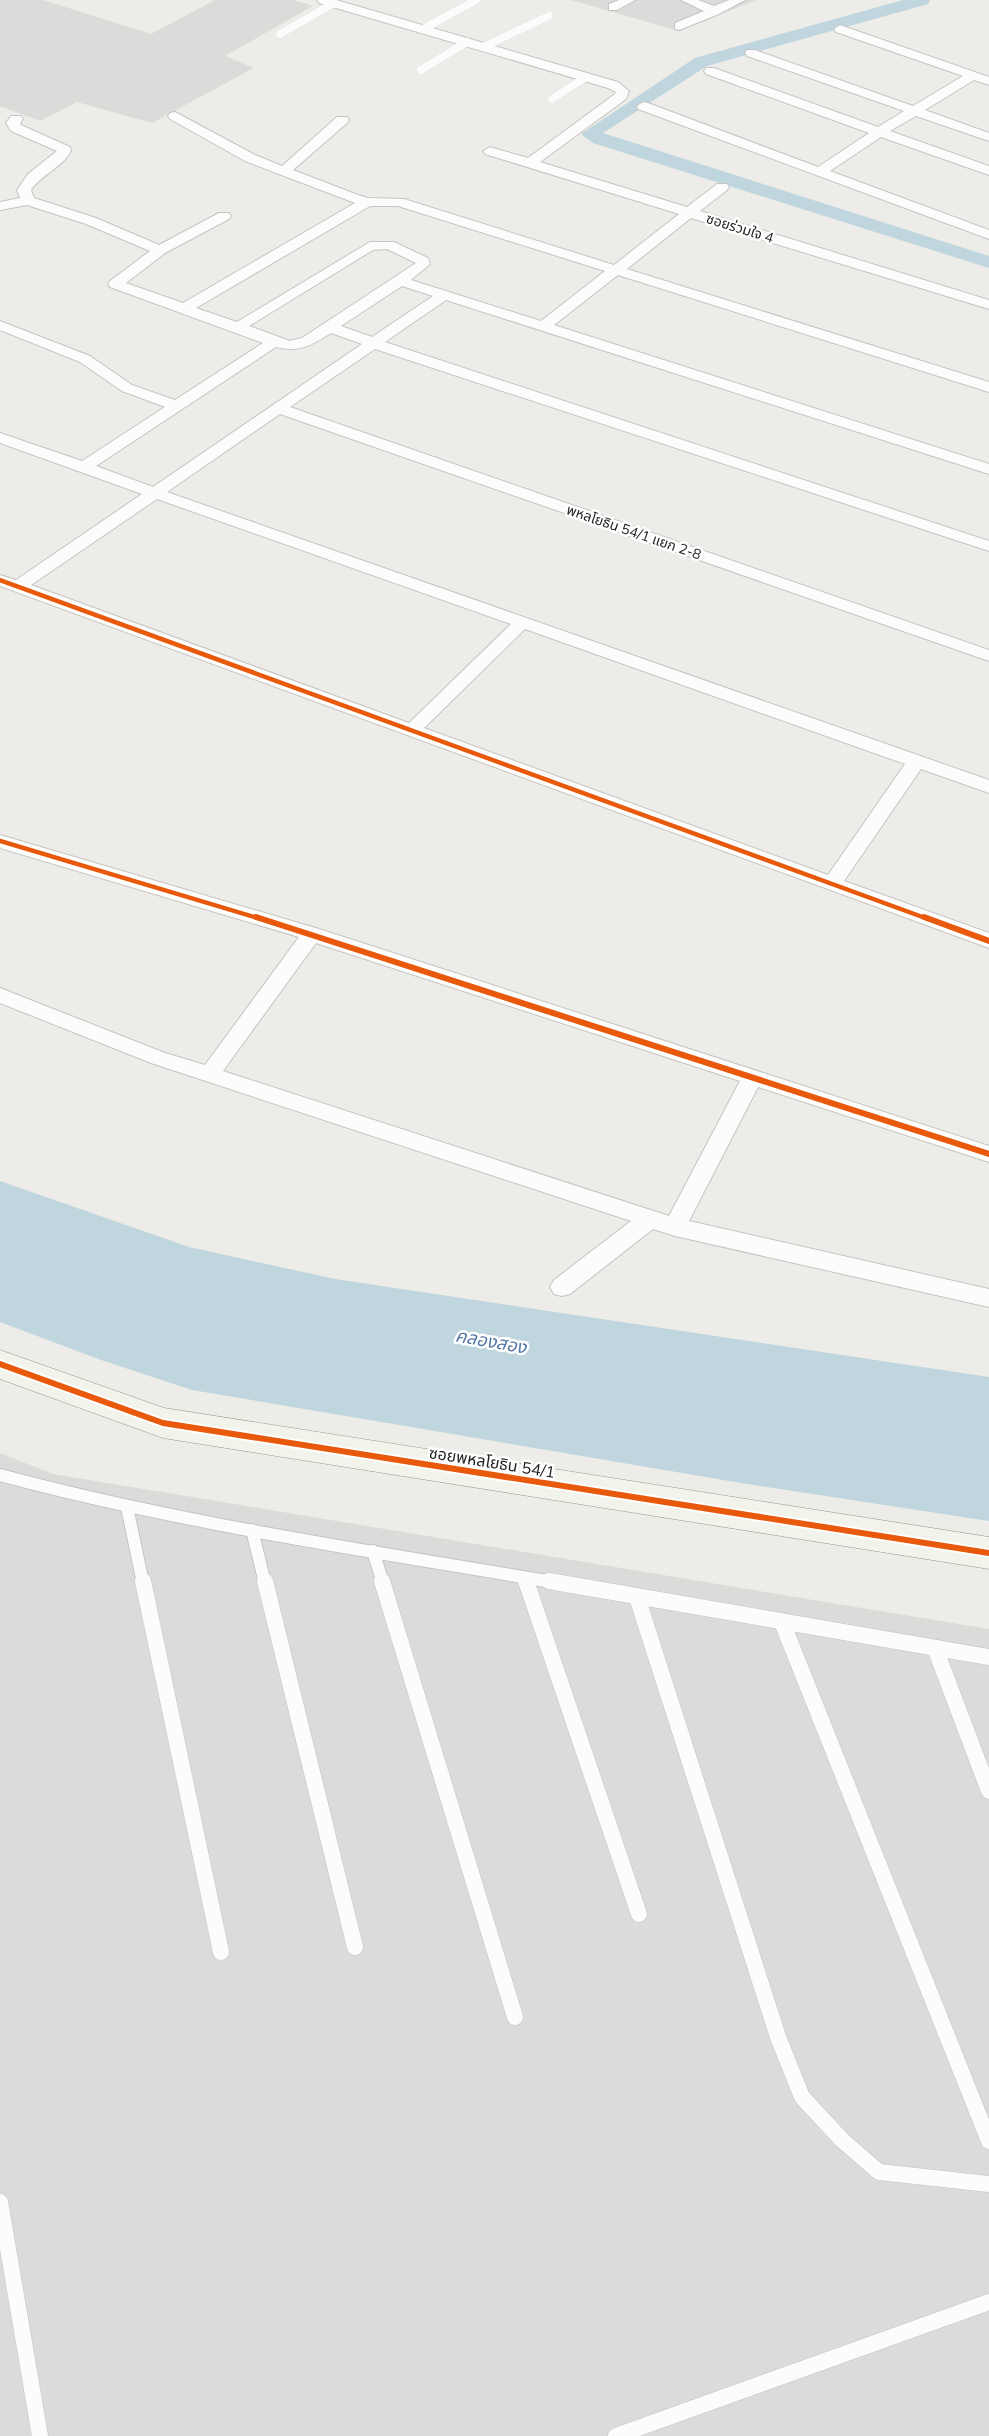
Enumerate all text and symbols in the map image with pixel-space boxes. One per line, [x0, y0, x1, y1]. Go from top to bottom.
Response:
street label: ซอยร่วมใจ 4 [704, 209, 776, 247]
street label: พหลโยธิน 54/1 แยก 2-8 [564, 500, 704, 564]
water label: คลองสอง [454, 1323, 530, 1359]
street label: ซอยพหลโยธิน 54/1 [428, 1442, 556, 1482]

